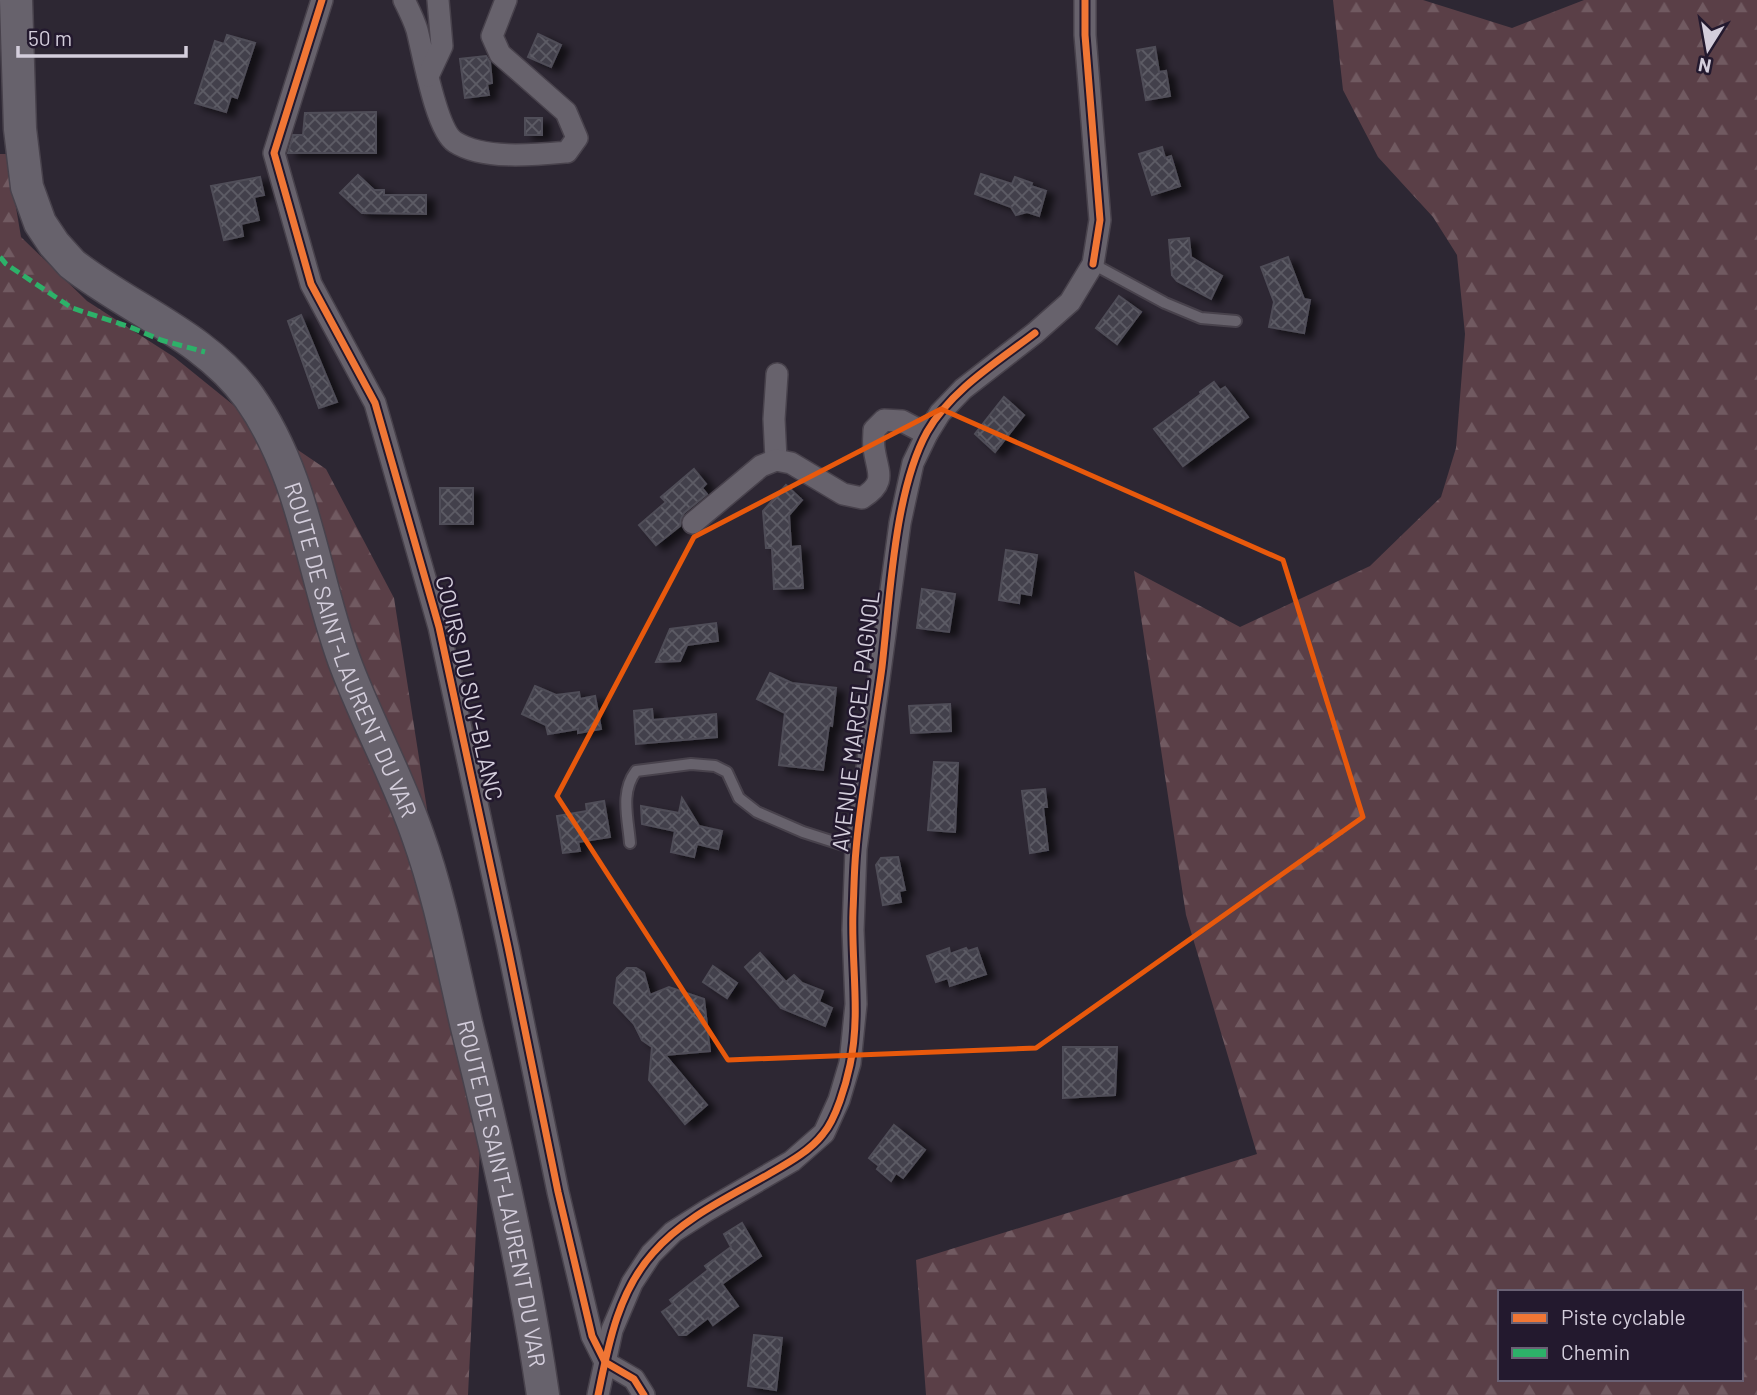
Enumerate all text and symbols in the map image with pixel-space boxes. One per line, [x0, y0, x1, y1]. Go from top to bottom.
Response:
scale bar [18, 14, 186, 58]
north arrow [1673, 14, 1743, 84]
text: 50 m [28, 25, 72, 50]
text: N [1696, 54, 1713, 79]
street label: ROUTE DE SAINT-LAURENT DU VAR [279, 478, 424, 821]
street label: COURS DU SUY-BLANC [430, 573, 510, 803]
street label: AVENUE MARCEL PAGNOL [825, 589, 885, 853]
street label: ROUTE DE SAINT-LAURENT DU VAR [452, 1017, 553, 1369]
legend [1498, 1290, 1743, 1381]
text: Piste cyclable [1561, 1304, 1686, 1329]
text: Chemin [1561, 1339, 1630, 1364]

